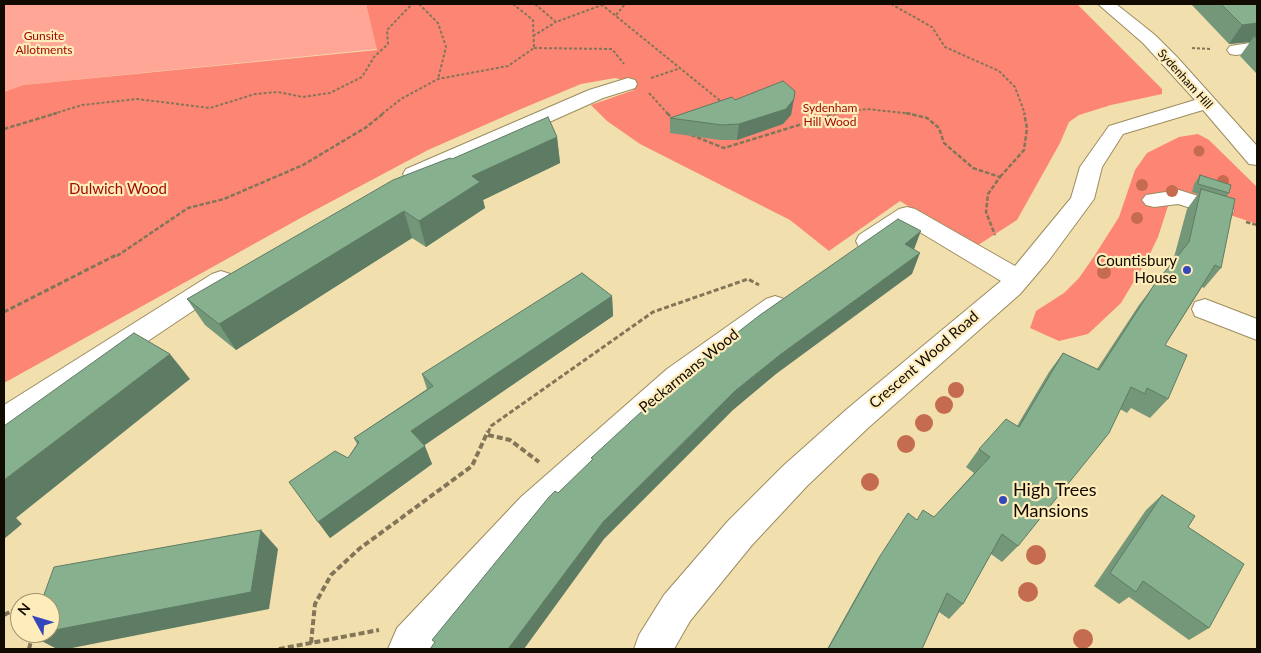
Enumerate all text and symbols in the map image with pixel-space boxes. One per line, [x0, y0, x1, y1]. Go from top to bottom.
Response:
park label: Gunsite Allotments [15, 29, 73, 57]
street label: Sydenham Hill [1154, 46, 1216, 112]
park label: Sydenham Hill Wood [803, 101, 857, 129]
park label: Dulwich Wood [69, 180, 167, 198]
place label: Countisbury House [1096, 252, 1177, 287]
marker: Countisbury House [1181, 264, 1193, 276]
street label: Crescent Wood Road [866, 308, 982, 412]
street label: Peckarmans Wood [636, 325, 742, 417]
place label: High Trees Mansions [1013, 479, 1097, 522]
marker: High Trees Mansions [997, 494, 1009, 506]
north arrow [10, 593, 60, 643]
text: N [14, 599, 34, 618]

